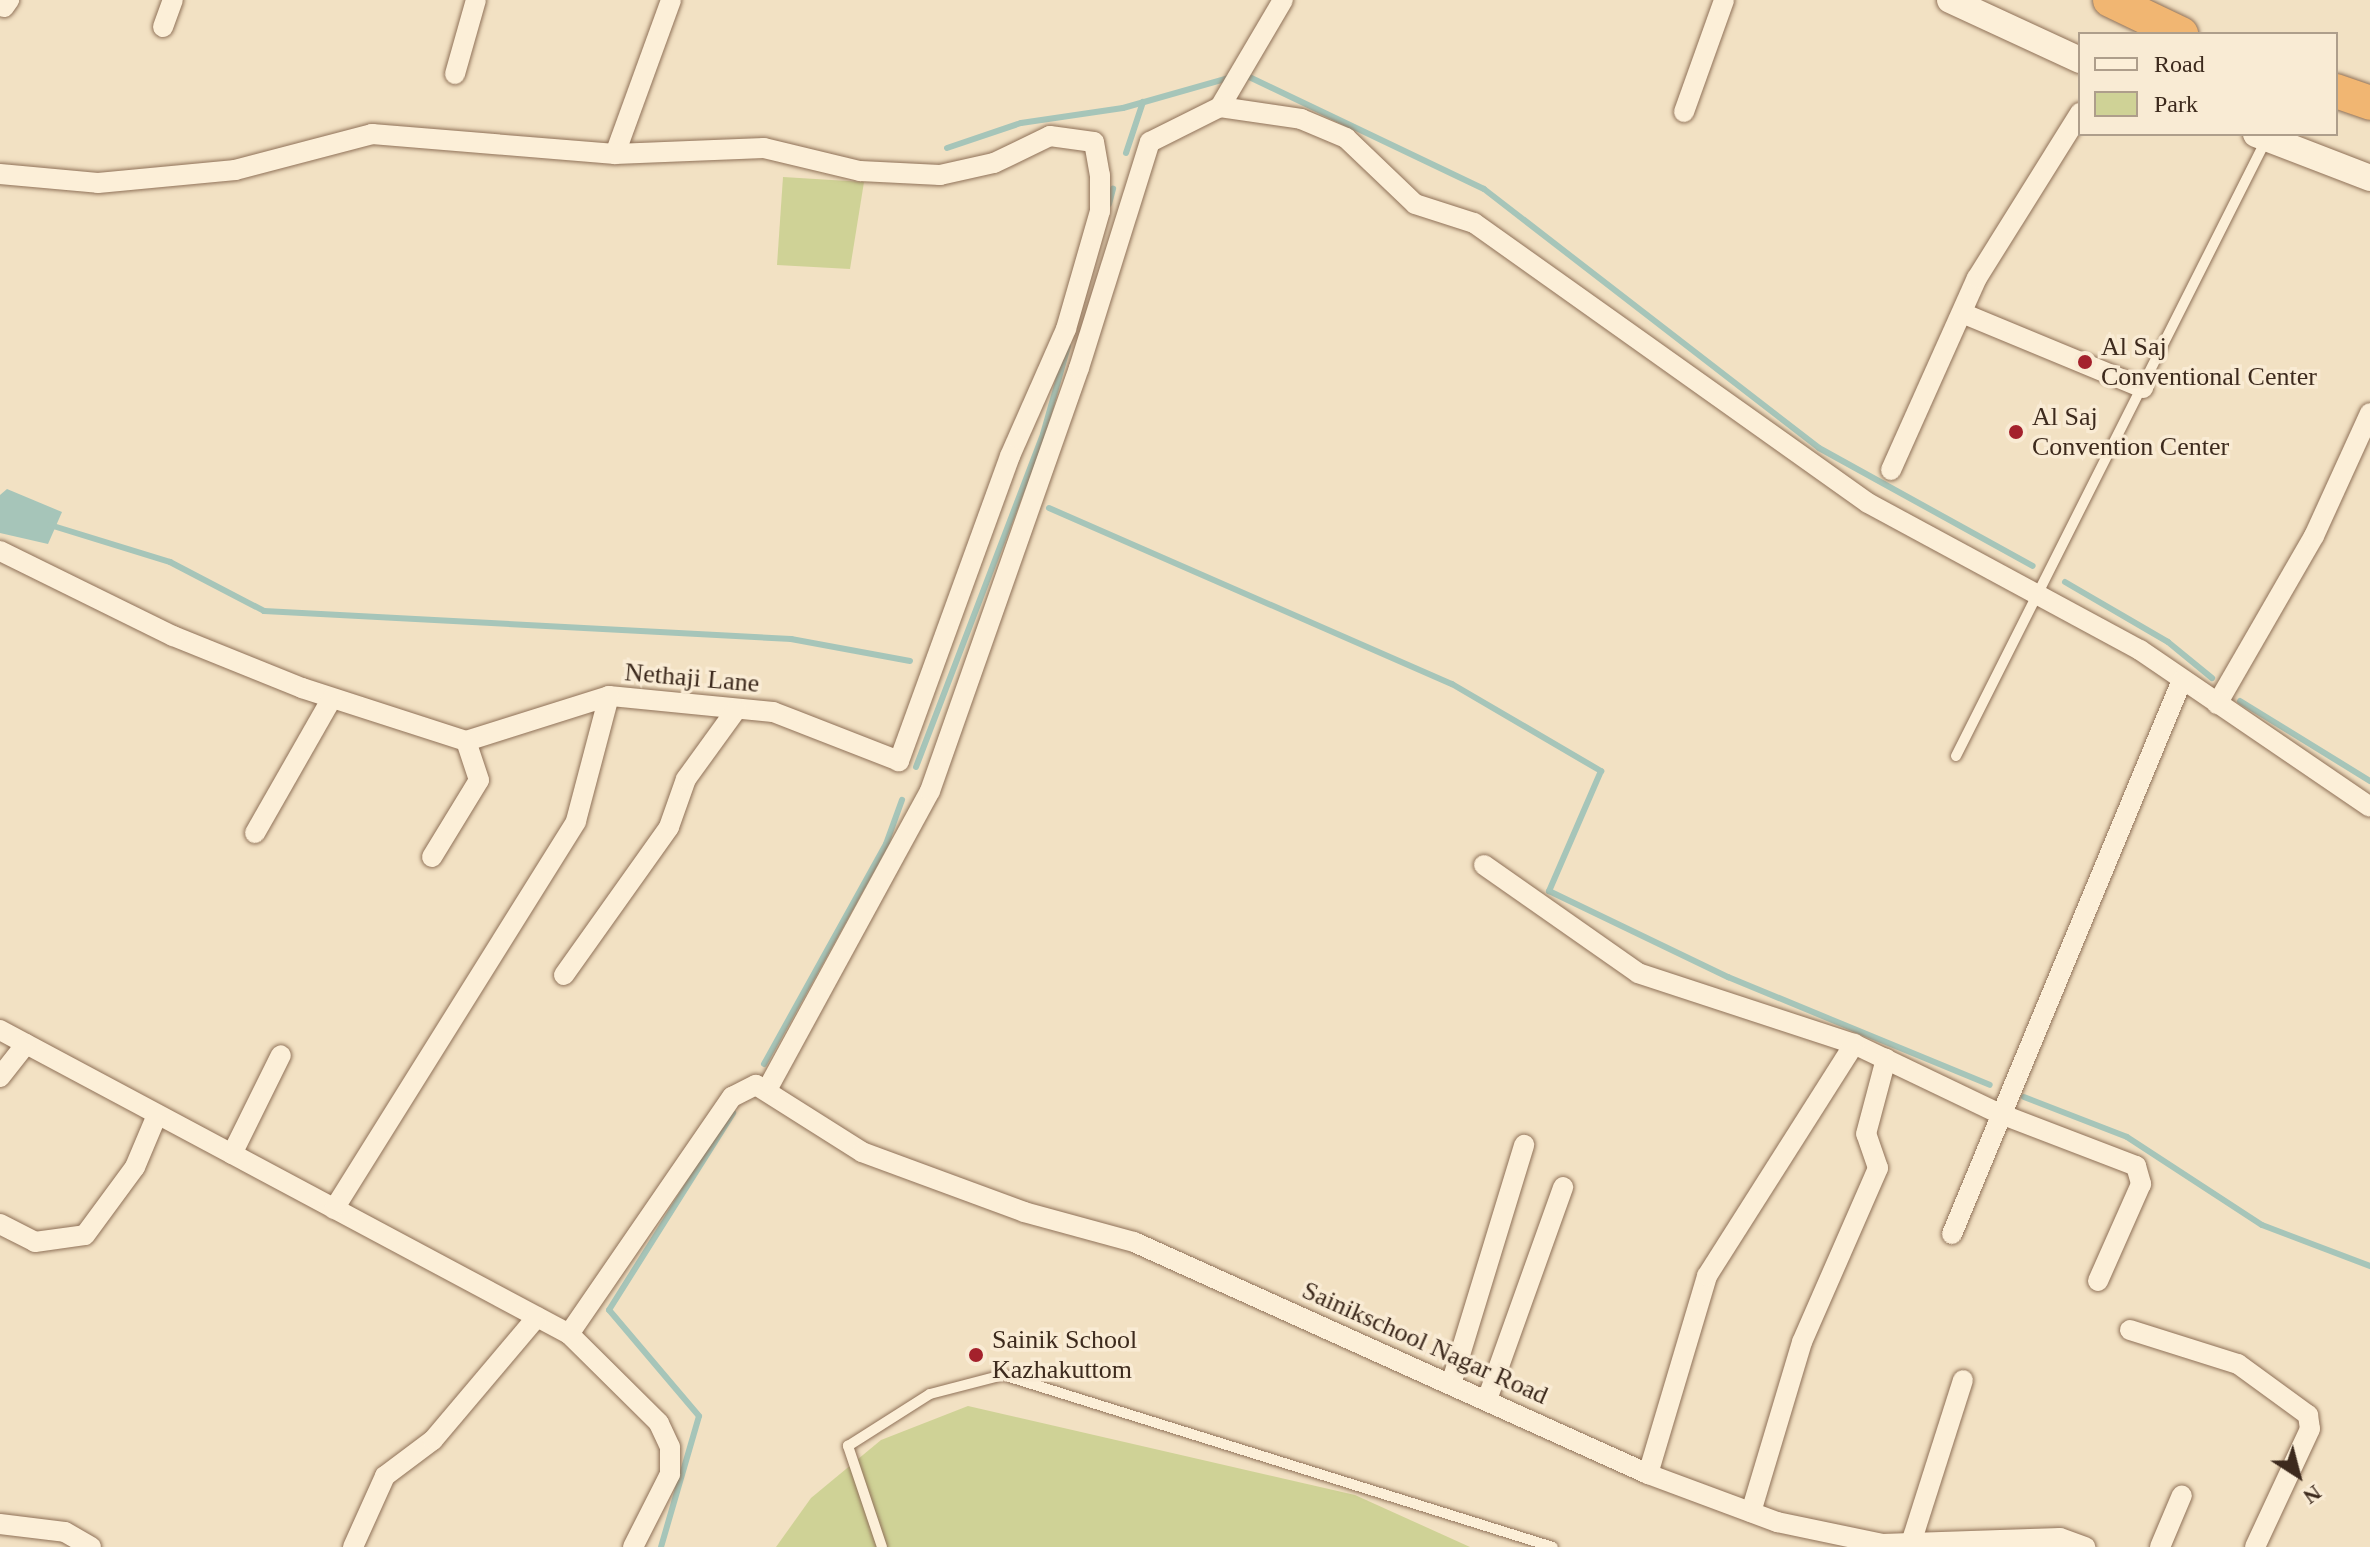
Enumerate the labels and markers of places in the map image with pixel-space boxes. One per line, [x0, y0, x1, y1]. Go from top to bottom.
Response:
place label: Al Saj Conventional Center [2101, 331, 2317, 392]
marker: Al Saj Conventional Center [2076, 353, 2094, 371]
place label: Al Saj Convention Center [2032, 401, 2229, 462]
marker: Al Saj Convention Center [2007, 423, 2025, 441]
place label: Sainik School Kazhakuttom [992, 1324, 1137, 1386]
marker: Sainik School Kazhakuttom [967, 1346, 985, 1364]

